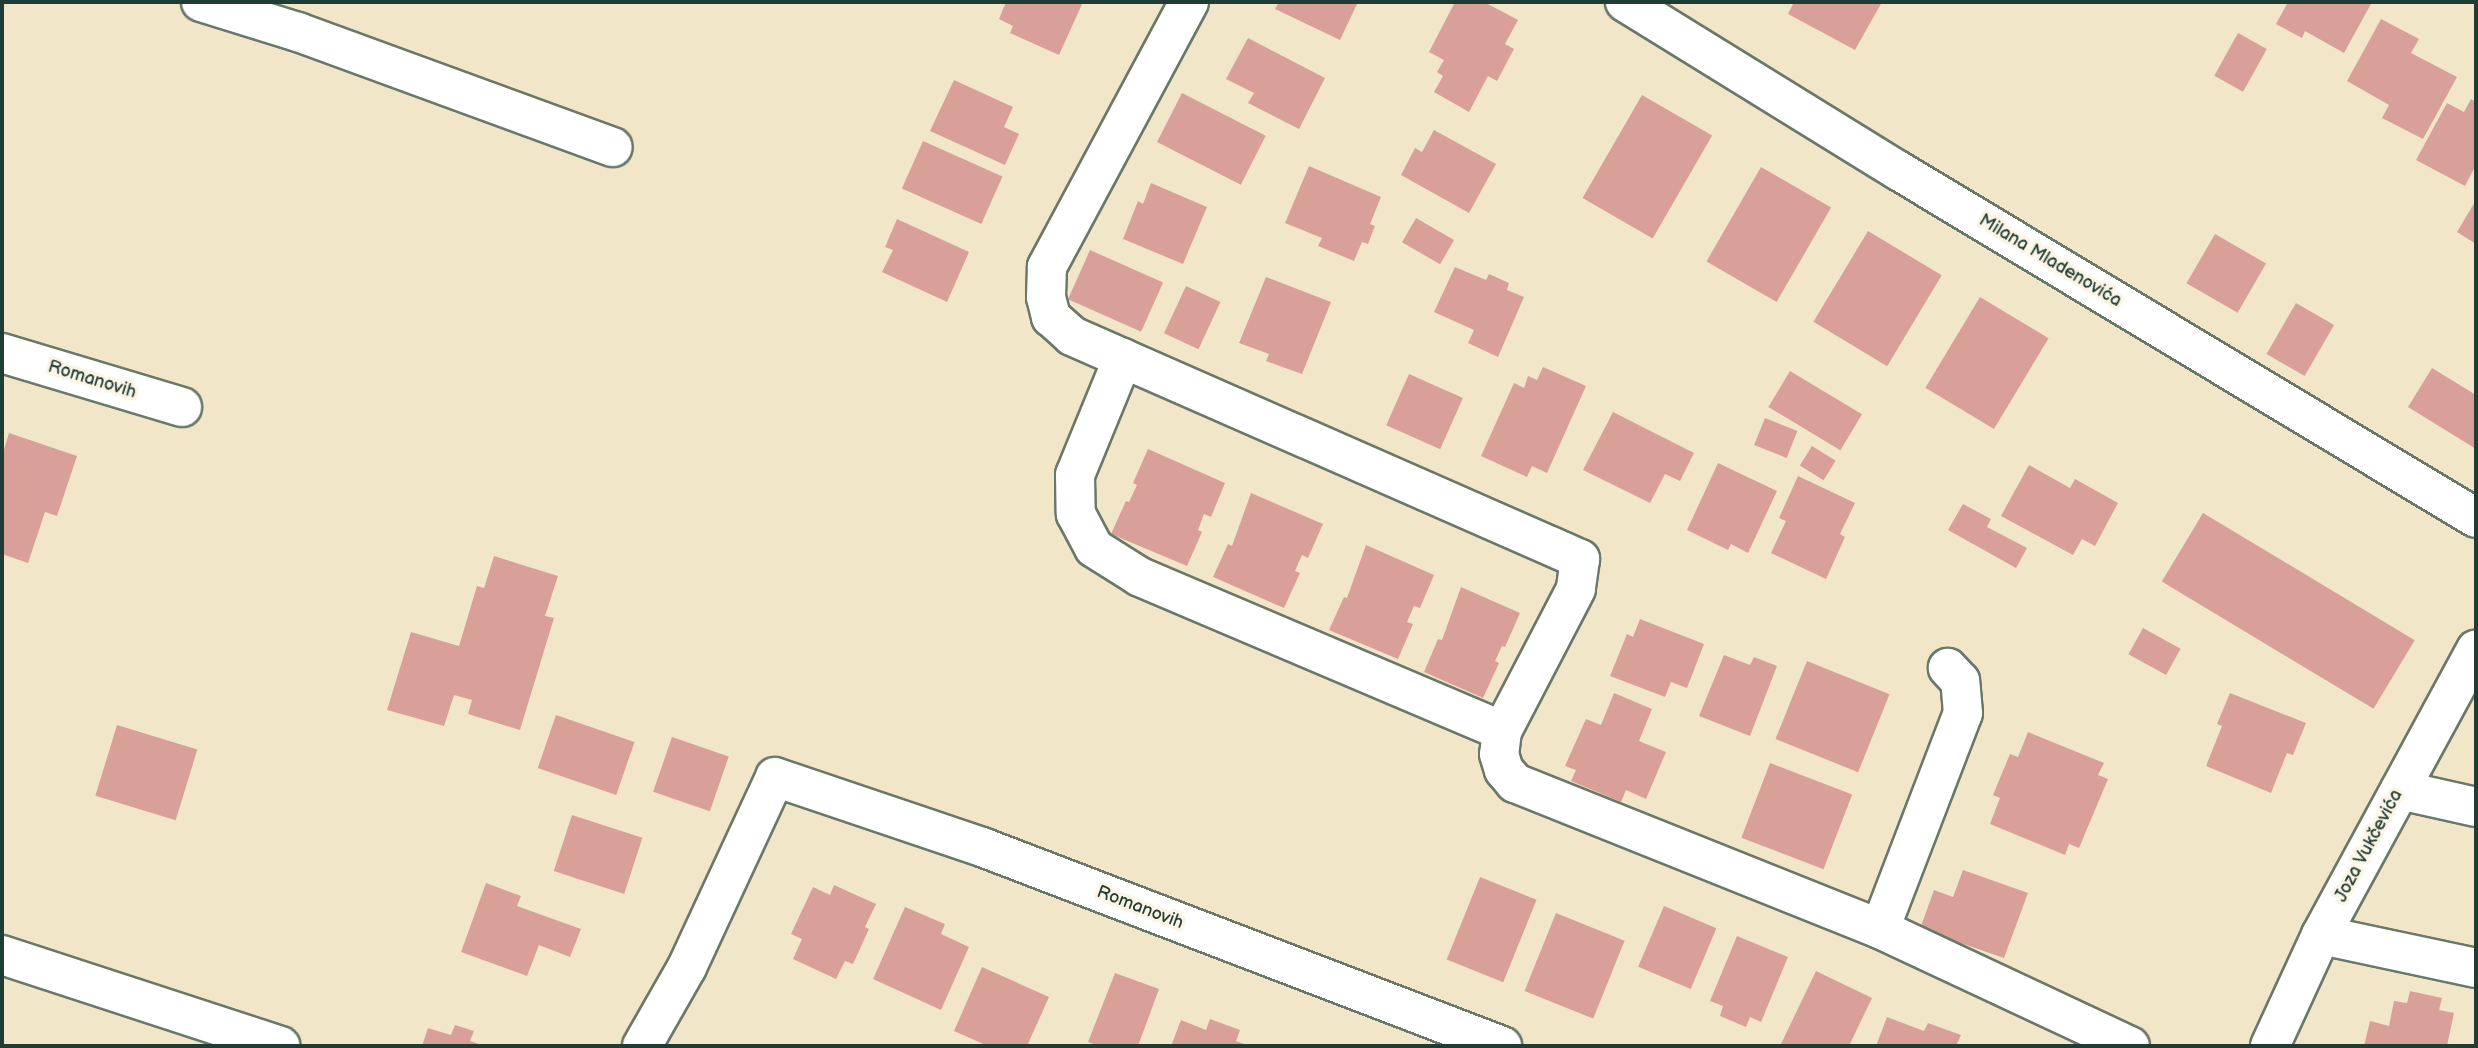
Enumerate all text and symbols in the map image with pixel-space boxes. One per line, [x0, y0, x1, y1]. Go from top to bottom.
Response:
street label: Milana Mladenovića [1975, 210, 2125, 312]
street label: Romanovih [45, 356, 139, 404]
street label: Joza Vukčevića [2330, 786, 2408, 906]
street label: Romanovih [1094, 882, 1186, 934]

